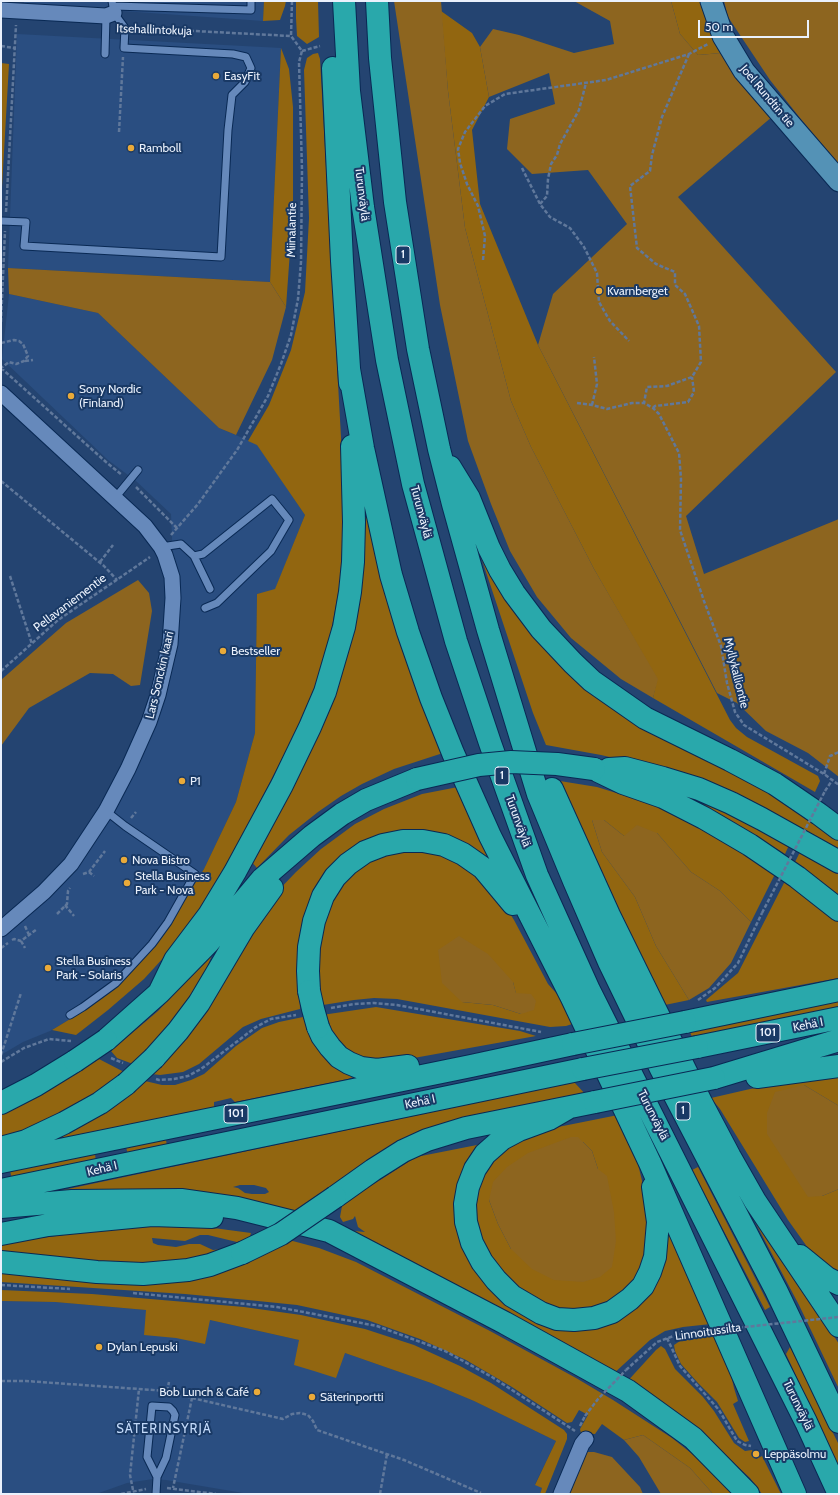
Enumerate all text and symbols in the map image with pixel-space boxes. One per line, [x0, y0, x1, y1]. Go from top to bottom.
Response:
scale bar [700, 12, 811, 38]
text: 50 m [705, 19, 733, 34]
street label: Itsehallintokuja [116, 21, 192, 39]
street label: Joel Rundtin tie [737, 62, 797, 130]
place label: EasyFit [224, 69, 260, 83]
marker: EasyFit [211, 71, 221, 81]
place label: Ramboll [139, 141, 181, 155]
marker: Ramboll [126, 143, 136, 153]
street label: Turunväylä [352, 166, 372, 222]
street label: Miinalantie [284, 202, 300, 258]
road number: 1 [396, 246, 410, 264]
place label: Kvarnberget [607, 284, 668, 298]
marker: Kvarnberget [594, 286, 604, 296]
place label: Sony Nordic (Finland) [79, 382, 141, 410]
marker: Sony Nordic (Finland) [66, 391, 76, 401]
street label: Turunväylä [407, 484, 435, 540]
street label: Pellavaniementie [31, 571, 109, 635]
street label: Lars Sonckin kaari [143, 630, 177, 720]
street label: Myllykalliontie [720, 636, 752, 710]
place label: Bestseller [231, 644, 280, 658]
marker: Bestseller [218, 646, 228, 656]
road number: 1 [495, 767, 509, 785]
place label: P1 [190, 774, 201, 788]
marker: P1 [177, 776, 187, 786]
street label: Turunväylä [502, 793, 534, 849]
place label: Nova Bistro [132, 853, 190, 867]
marker: Nova Bistro [119, 855, 129, 865]
place label: Stella Business Park - Nova [135, 869, 210, 897]
marker: Stella Business Park - Nova [122, 878, 132, 888]
place label: Stella Business Park - Solaris [56, 954, 131, 982]
marker: Stella Business Park - Solaris [43, 963, 53, 973]
street label: Kehä I [792, 1015, 824, 1035]
road number: 101 [756, 1024, 780, 1042]
street label: Turunväylä [634, 1088, 672, 1142]
street label: Kehä I [404, 1092, 436, 1112]
road number: 1 [676, 1102, 690, 1120]
road number: 101 [224, 1105, 248, 1123]
street label: Kehä I [85, 1159, 119, 1179]
street label: Linnoitussilta [674, 1320, 742, 1344]
place label: Dylan Lepuski [107, 1340, 178, 1354]
marker: Dylan Lepuski [94, 1342, 104, 1352]
street label: Turunväylä [780, 1377, 816, 1433]
place label: Bob Lunch & Café [159, 1385, 249, 1399]
marker: Bob Lunch & Café [252, 1387, 262, 1397]
place label: Säterinportti [320, 1390, 384, 1404]
marker: Säterinportti [307, 1392, 317, 1402]
district label: SÄTERINSYRJÄ [116, 1421, 212, 1437]
place label: Leppäsolmu [764, 1447, 826, 1461]
marker: Leppäsolmu [751, 1449, 761, 1459]

